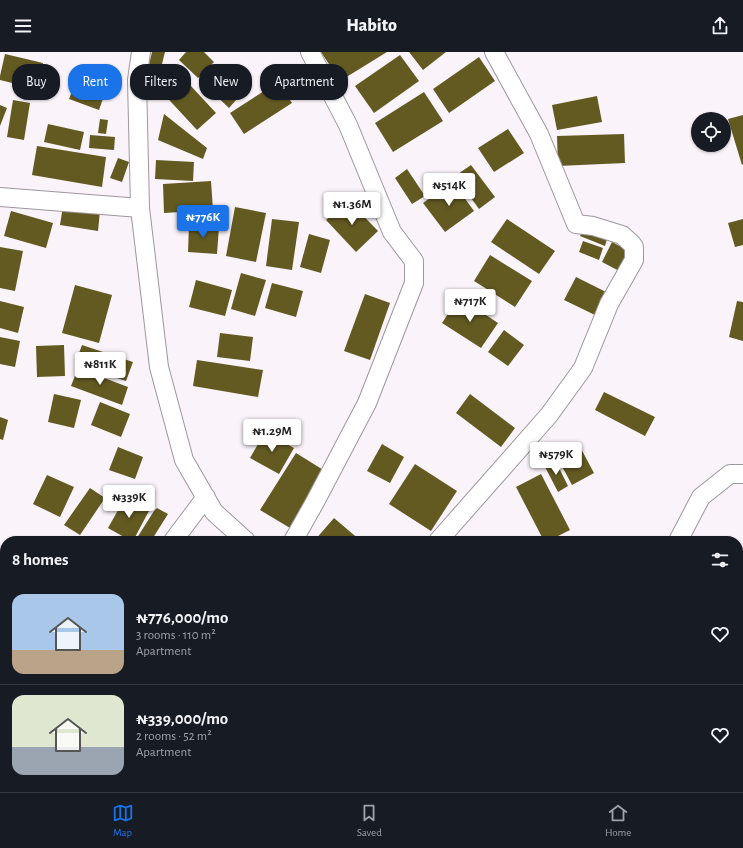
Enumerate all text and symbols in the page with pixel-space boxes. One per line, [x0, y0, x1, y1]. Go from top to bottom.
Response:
icon: menu [12, 15, 34, 37]
icon: share [709, 15, 731, 37]
text: Habito [346, 17, 397, 35]
chip: Buy [12, 64, 60, 100]
chip: Rent [68, 64, 122, 100]
chip: Filters [130, 64, 191, 100]
chip: New [199, 64, 252, 100]
chip: Apartment [260, 64, 348, 100]
map controls [691, 112, 731, 152]
button: locate [691, 112, 731, 152]
pin: ₦514K [421, 173, 477, 207]
text: ₦514K [432, 179, 466, 192]
pin: ₦1.36M [319, 192, 385, 226]
text: ₦1.36M [332, 198, 372, 211]
pin: ₦776K [175, 205, 231, 239]
text: ₦776K [186, 211, 220, 224]
pin: ₦717K [442, 289, 498, 323]
text: ₦717K [454, 295, 486, 308]
pin: ₦811K [72, 352, 128, 386]
text: ₦811K [84, 358, 116, 371]
pin: ₦1.29M [239, 419, 305, 453]
text: ₦1.29M [252, 425, 292, 438]
pin: ₦579K [528, 442, 584, 476]
text: ₦579K [539, 448, 573, 461]
pin: ₦339K [101, 485, 157, 519]
text: ₦339K [112, 491, 146, 504]
icon: filters [709, 549, 731, 571]
text: 8 homes [12, 551, 69, 568]
text: ₦776,000/mo [136, 609, 228, 626]
icon: home [44, 610, 92, 658]
icon: heart [709, 623, 731, 645]
text: 3 rooms · 110 m² [136, 629, 216, 642]
text: Apartment [136, 645, 191, 658]
text: ₦339,000/mo [136, 710, 228, 727]
icon: home [44, 711, 92, 759]
icon: heart [709, 724, 731, 746]
text: 2 rooms · 52 m² [136, 730, 212, 743]
text: Apartment [136, 746, 191, 759]
tab: Map [112, 802, 134, 839]
tab: Saved [357, 802, 382, 839]
tab: Home [605, 802, 631, 839]

